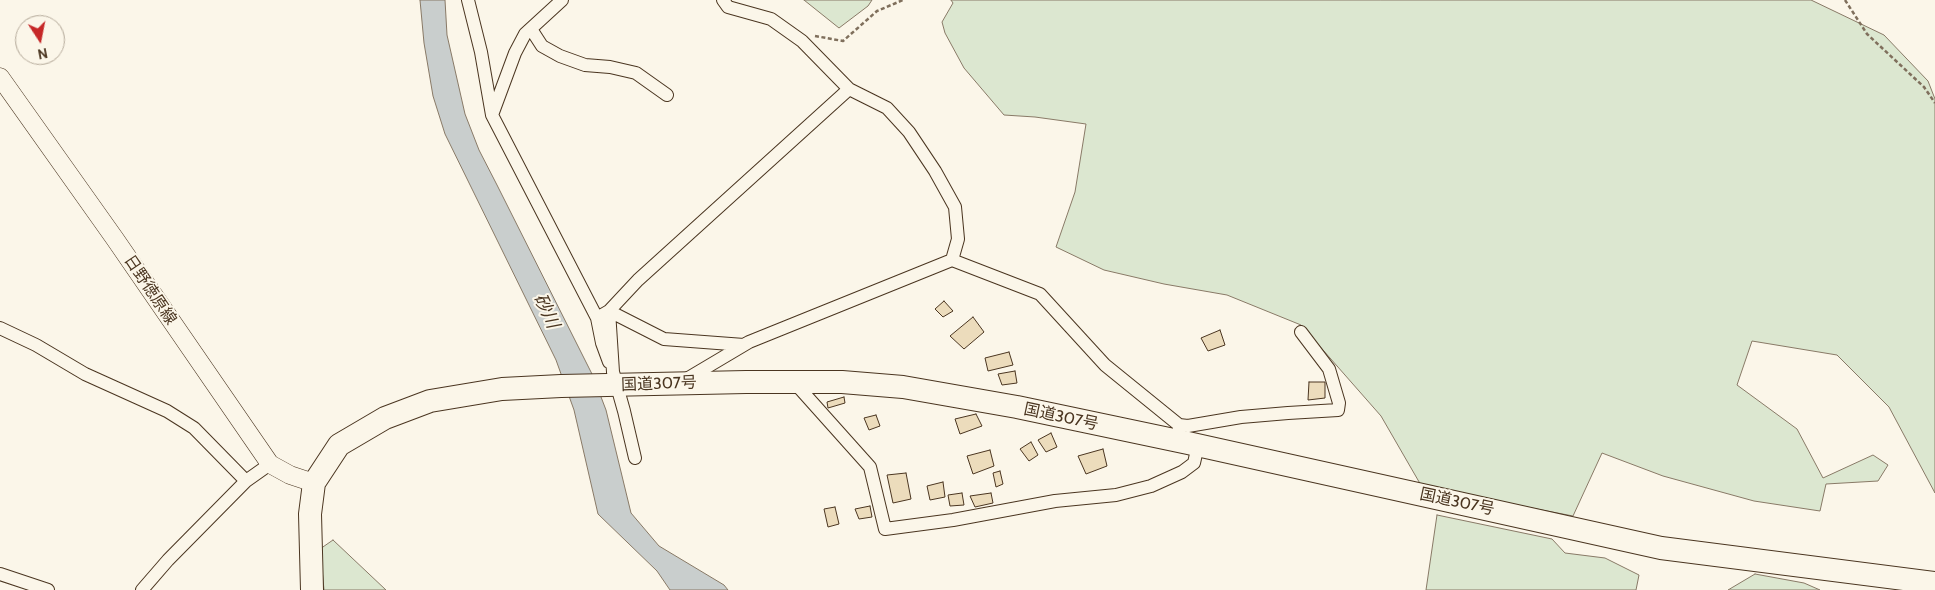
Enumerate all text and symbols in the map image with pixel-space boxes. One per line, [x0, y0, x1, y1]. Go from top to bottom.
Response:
north arrow [15, 15, 65, 65]
text: N [36, 44, 49, 64]
street label: 日野徳原線 [120, 251, 180, 329]
water label: 砂川 [529, 290, 563, 332]
street label: 国道307号 [621, 373, 697, 395]
street label: 国道307号 [1022, 400, 1100, 434]
street label: 国道307号 [1418, 485, 1496, 519]

